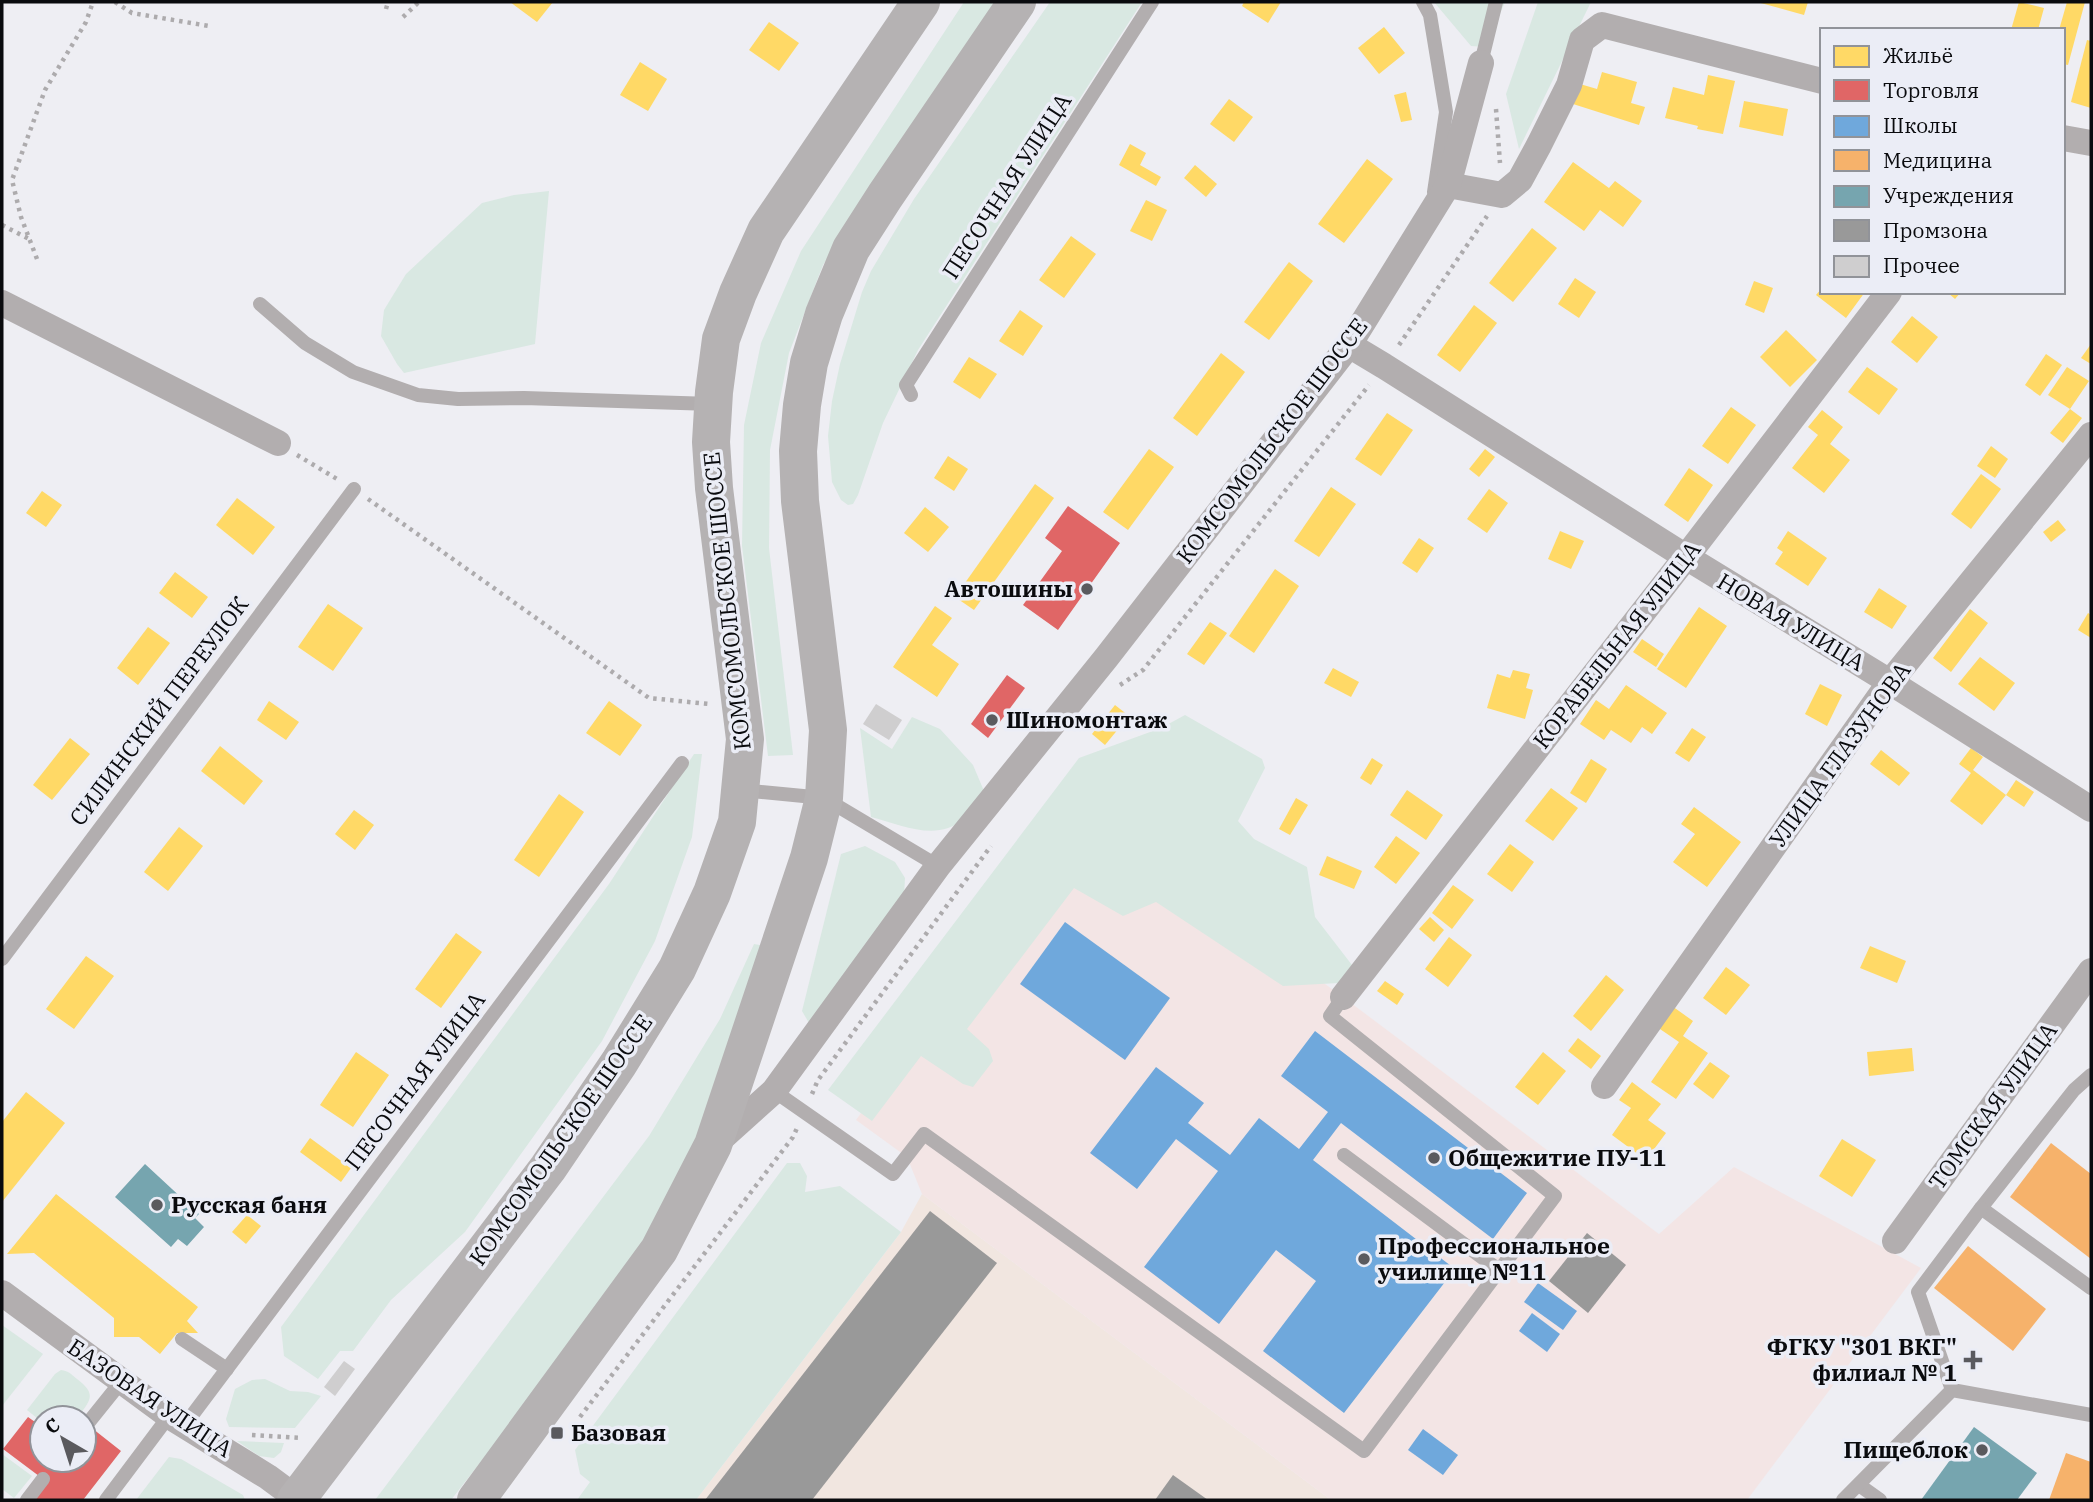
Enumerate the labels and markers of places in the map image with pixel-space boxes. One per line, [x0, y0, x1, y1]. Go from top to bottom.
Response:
place label: Автошины [944, 573, 1073, 603]
marker: Автошины [1079, 581, 1095, 597]
place label: Шиномонтаж [1006, 704, 1167, 734]
marker: Шиномонтаж [984, 712, 1000, 728]
place label: Общежитие ПУ-11 [1448, 1142, 1666, 1172]
marker: Общежитие ПУ-11 [1426, 1150, 1442, 1166]
place label: Русская баня [171, 1189, 327, 1219]
marker: Русская баня [149, 1197, 165, 1213]
place label: Профессиональное училище №11 [1377, 1230, 1610, 1286]
marker: Профессиональное училище №11 [1356, 1251, 1372, 1267]
place label: ФГКУ "301 ВКГ" филиал № 1 [1766, 1331, 1957, 1387]
marker: ФГКУ "301 ВКГ" филиал № 1 [1963, 1350, 1983, 1370]
place label: Базовая [571, 1417, 666, 1447]
marker: Базовая [549, 1425, 565, 1441]
place label: Пищеблок [1844, 1434, 1968, 1464]
marker: Пищеблок [1974, 1442, 1990, 1458]

